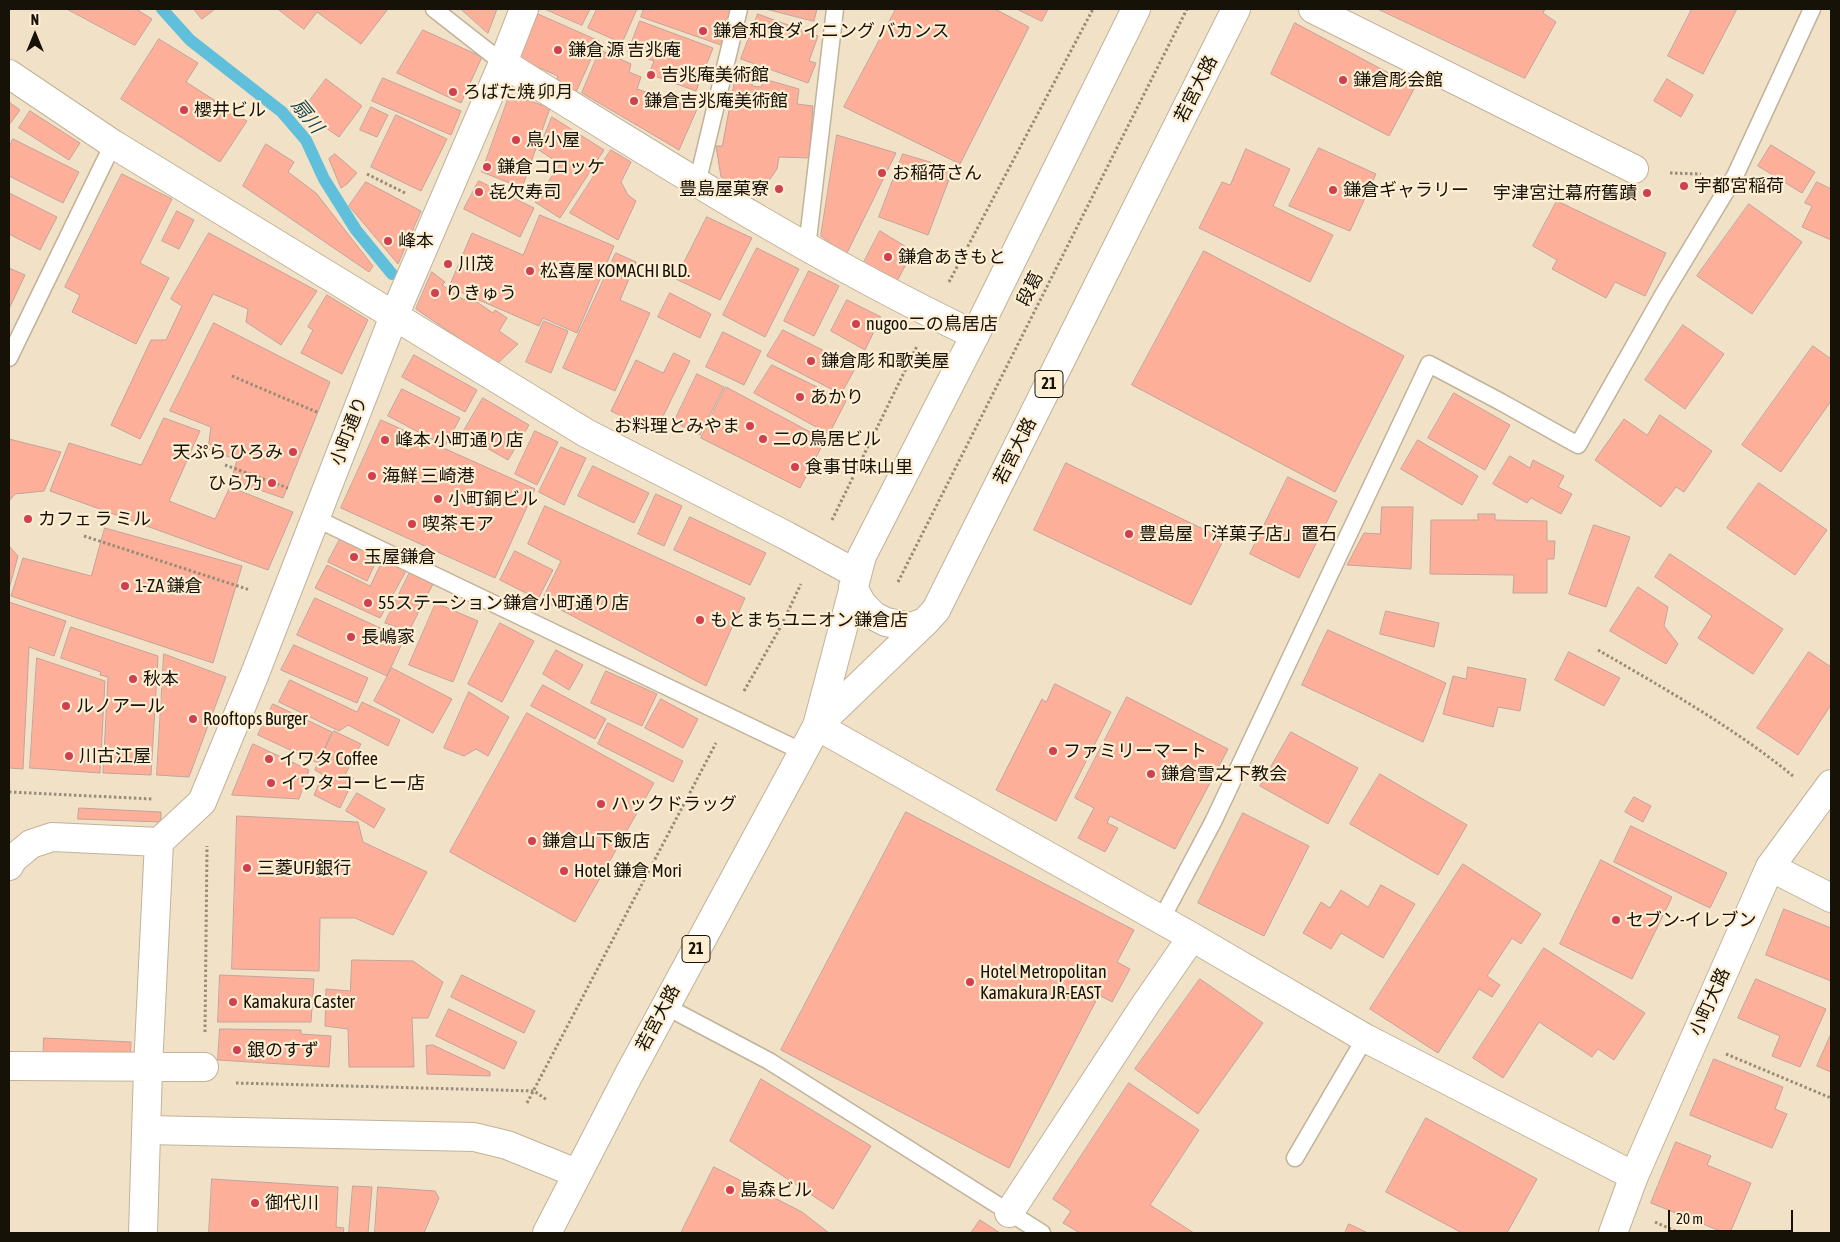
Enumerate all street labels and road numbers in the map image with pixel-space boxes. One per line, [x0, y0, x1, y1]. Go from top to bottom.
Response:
street label: 若宮大路 [1170, 52, 1222, 126]
street label: 段葛 [1012, 268, 1048, 310]
road number: 21 [1035, 370, 1063, 398]
street label: 小町通り [326, 394, 372, 468]
street label: 若宮大路 [989, 414, 1041, 488]
road number: 21 [682, 936, 710, 962]
street label: 小町大路 [1685, 965, 1735, 1039]
street label: 若宮大路 [632, 981, 684, 1055]

